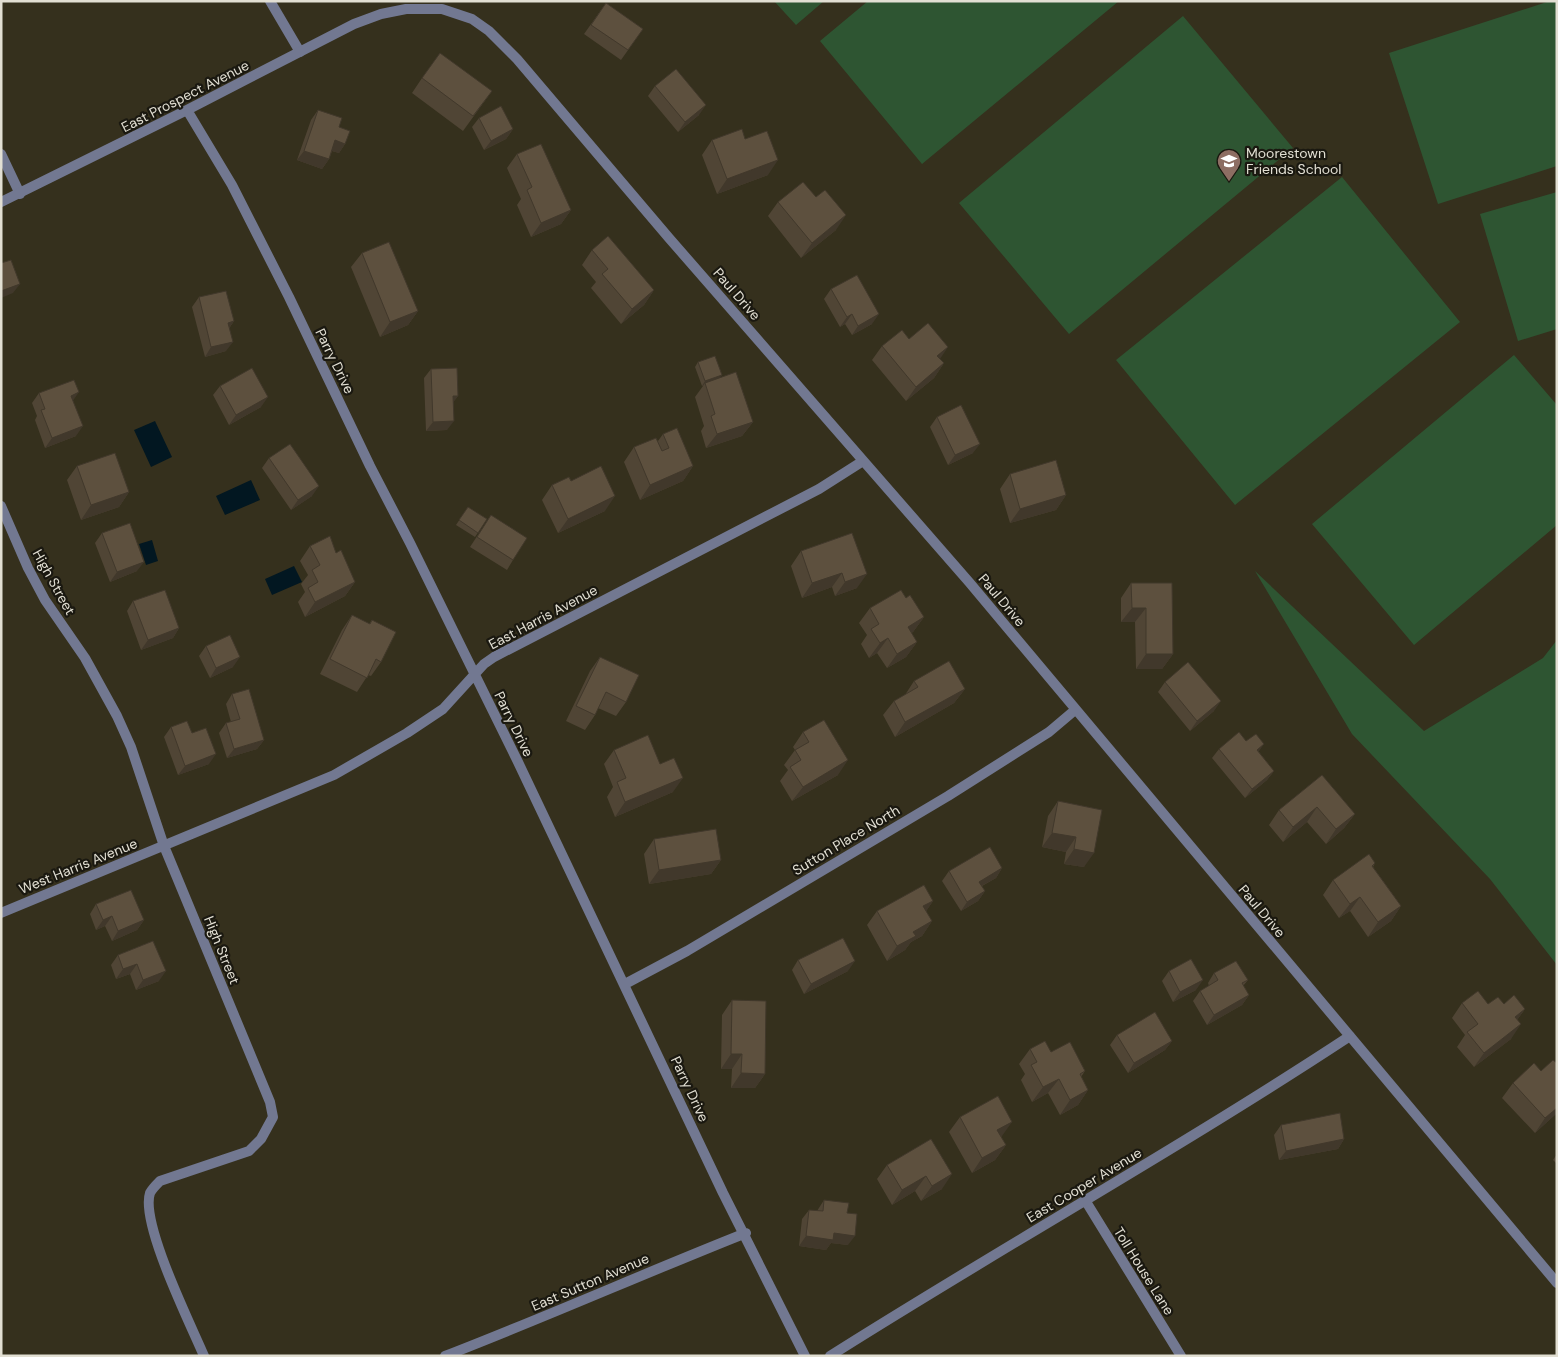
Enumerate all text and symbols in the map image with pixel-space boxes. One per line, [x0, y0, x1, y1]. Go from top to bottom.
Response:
street label: East Prospect Avenue [118, 56, 252, 136]
place label: Moorestown Friends School [1246, 144, 1341, 178]
school or university icon: Moorestown Friends School [1216, 148, 1242, 182]
street label: Paul Drive [709, 264, 765, 324]
street label: Parry Drive [311, 325, 359, 397]
street label: High Street [29, 546, 79, 618]
street label: Paul Drive [975, 570, 1029, 630]
street label: East Harris Avenue [486, 581, 601, 653]
street label: Parry Drive [490, 688, 538, 760]
street label: Sutton Place North [789, 801, 903, 879]
street label: West Harris Avenue [16, 834, 140, 898]
street label: Paul Drive [1235, 881, 1289, 941]
street label: High Street [200, 913, 244, 987]
street label: Parry Drive [667, 1053, 713, 1125]
street label: East Cooper Avenue [1023, 1143, 1145, 1227]
street label: Toll House Lane [1110, 1224, 1178, 1318]
street label: East Sutton Avenue [528, 1249, 652, 1315]

